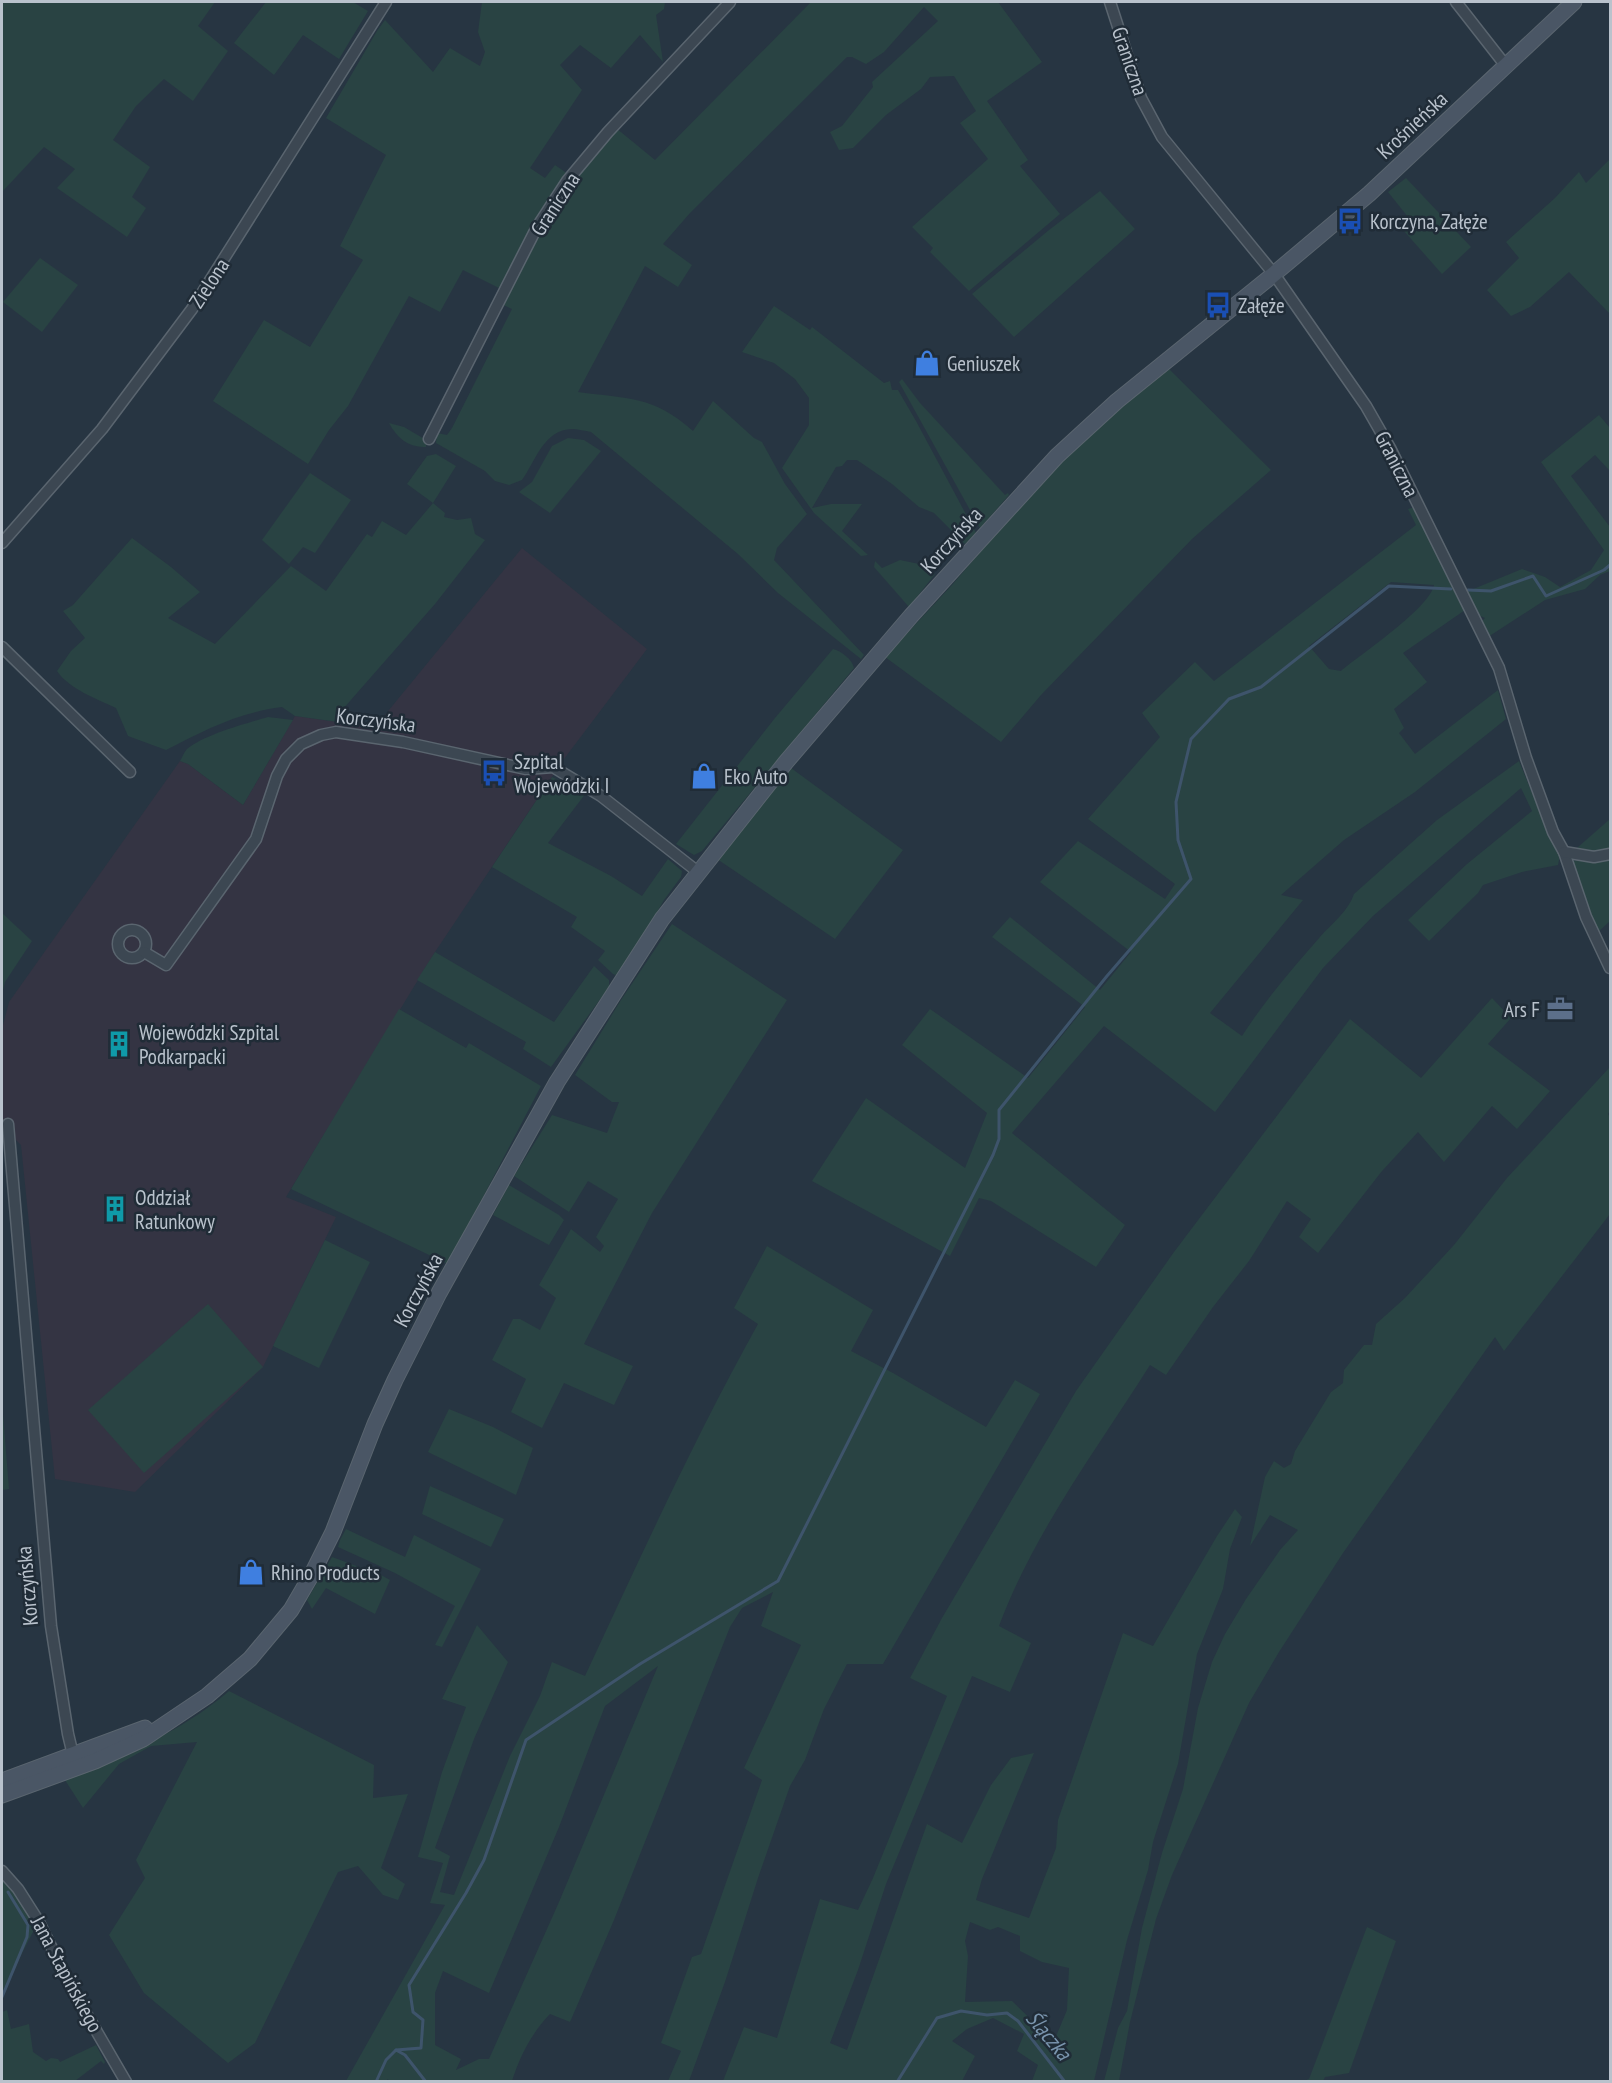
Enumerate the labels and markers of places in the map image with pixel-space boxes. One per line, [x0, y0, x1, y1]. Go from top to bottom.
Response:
bus stop icon: Korczyna, Załęże [1335, 206, 1365, 236]
place label: Korczyna, Załęże [1370, 208, 1488, 235]
bus stop icon: Załęże [1203, 290, 1233, 320]
place label: Załęże [1238, 292, 1285, 319]
shop icon: Geniuszek [912, 348, 942, 378]
place label: Geniuszek [947, 350, 1020, 377]
place label: Szpital Wojewódzki I [514, 748, 609, 799]
bus stop icon: Szpital Wojewódzki I [479, 758, 509, 788]
shop icon: Eko Auto [689, 761, 719, 791]
place label: Eko Auto [724, 763, 788, 790]
office icon: Ars F [1545, 994, 1575, 1024]
place label: Ars F [1504, 996, 1540, 1023]
place label: Wojewódzki Szpital Podkarpacki [139, 1019, 279, 1070]
building icon: Wojewódzki Szpital Podkarpacki [104, 1029, 134, 1059]
place label: Oddział Ratunkowy [135, 1184, 215, 1235]
building icon: Oddział Ratunkowy [100, 1194, 130, 1224]
shop icon: Rhino Products [236, 1557, 266, 1587]
place label: Rhino Products [271, 1559, 380, 1586]

